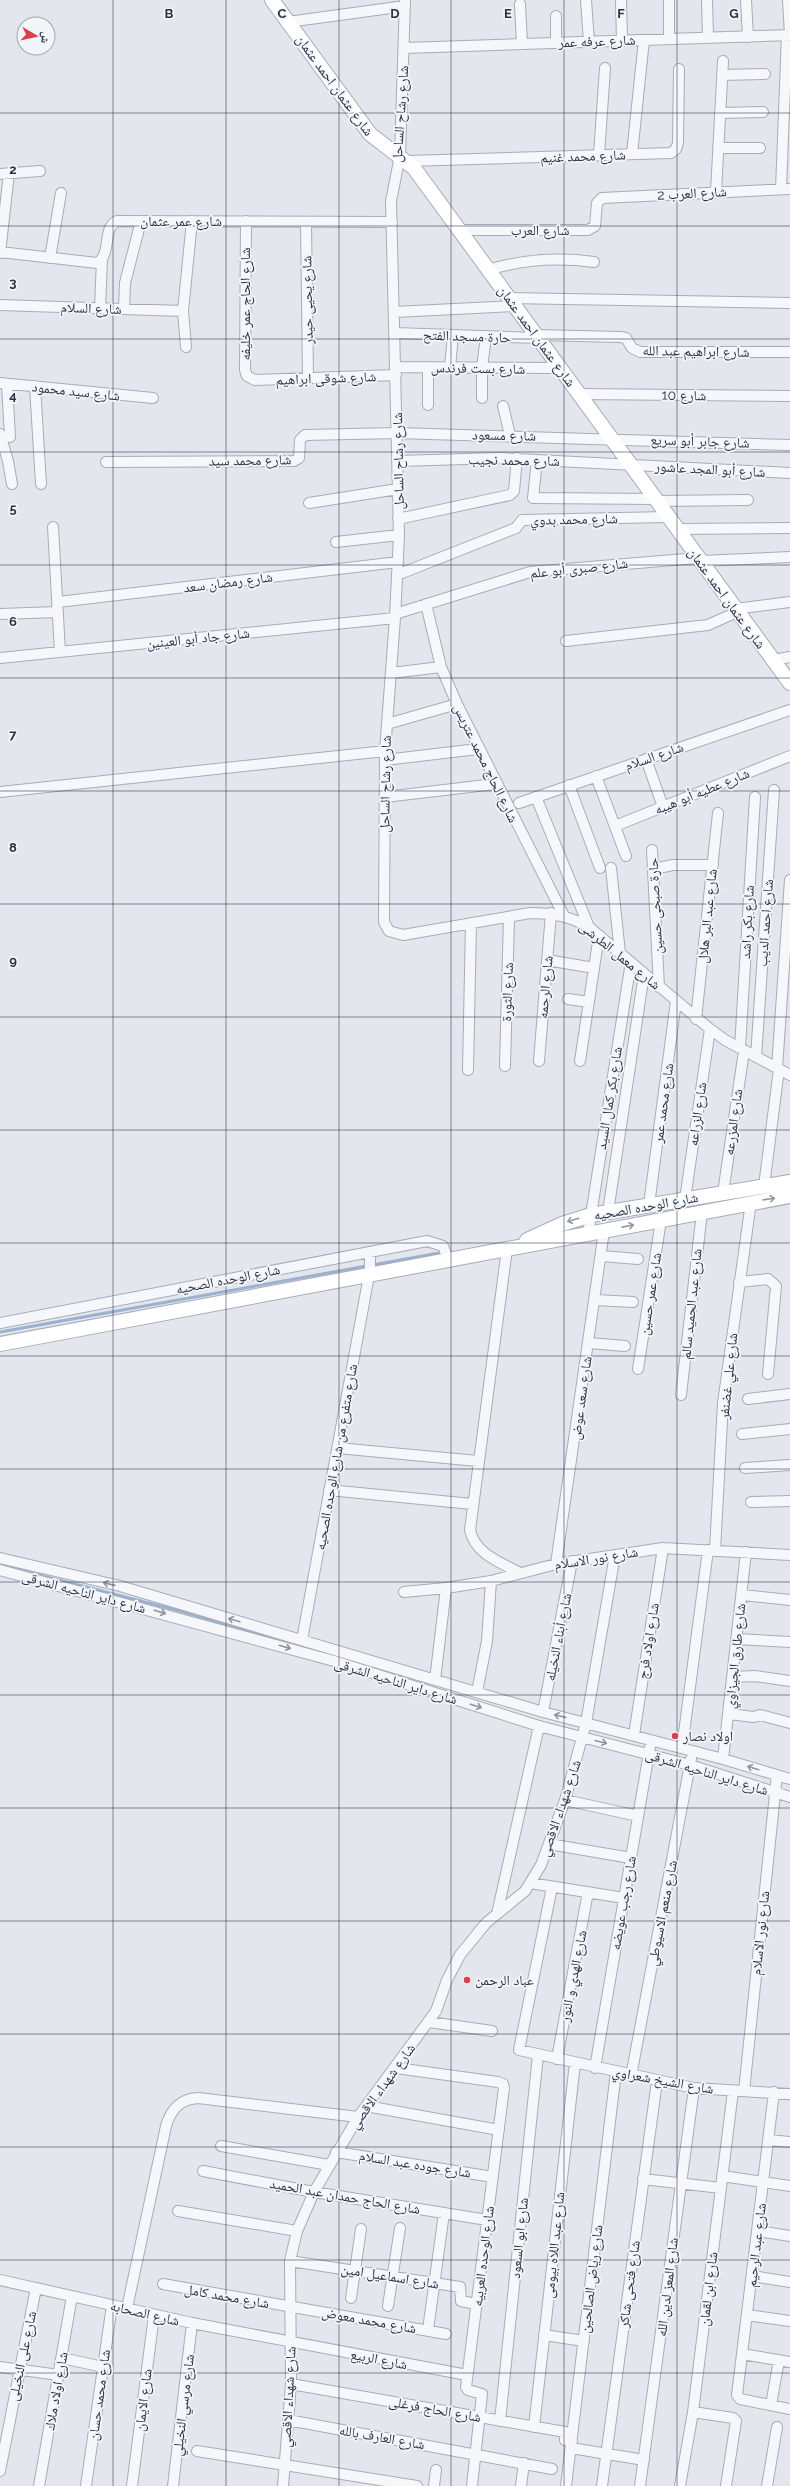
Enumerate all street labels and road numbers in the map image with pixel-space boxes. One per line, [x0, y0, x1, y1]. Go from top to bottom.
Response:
street label: شارع عثمان احمد عثمان [291, 31, 377, 140]
street label: شارع عرفه عمر [557, 32, 636, 52]
street label: شارع رشاح الساحل [389, 65, 413, 163]
street label: شارع محمد غنيم [540, 147, 626, 167]
street label: شارع العرب 2 [657, 183, 727, 205]
street label: شارع عمر عثمان [140, 213, 222, 231]
street label: شارع العرب [511, 222, 569, 240]
street label: شارع الحاج عمر خليفه [237, 247, 255, 361]
street label: شارع يحيى حيدر [298, 256, 318, 345]
street label: شارع عثمان احمد عثمان [493, 282, 579, 391]
street label: شارع السلام [60, 299, 122, 319]
street label: حارة مسجد الفتح [422, 326, 512, 348]
street label: شارع ابراهيم عبد الله [642, 342, 750, 362]
street label: شارع بست فرندس [431, 359, 525, 379]
street label: شارع شوقى ابراهيم [275, 368, 377, 390]
street label: شارع سيد محمود [31, 378, 121, 406]
street label: شارع 10 [661, 387, 707, 405]
street label: شارع رشاح الساحل [389, 412, 409, 510]
street label: شارع مسعود [472, 426, 536, 446]
street label: شارع جابر أبو سريع [650, 431, 750, 453]
street label: شارع محمد سيد [208, 451, 292, 471]
street label: شارع محمد نجيب [468, 451, 560, 471]
street label: شارع أبو المجد عاشور [653, 458, 766, 482]
street label: شارع محمد بدوي [530, 510, 618, 531]
street label: شارع عثمان احمد عثمان [683, 544, 769, 653]
street label: شارع صبرى أبو علم [529, 555, 629, 583]
street label: شارع رمضان سعد [182, 569, 274, 597]
street label: شارع جاد أبو العينين [146, 625, 251, 653]
street label: شارع الحاج محمد عتريس [448, 701, 522, 826]
street label: شارع رشاح الساحل [376, 735, 396, 833]
street label: شارع السلام [622, 738, 686, 775]
street label: شارع عطيه أبو هيبه [652, 765, 753, 819]
street label: حارة صبحى حسين [644, 857, 667, 954]
street label: شارع عبد البر هلال [694, 868, 722, 964]
street label: شارع احمد الديب [754, 879, 778, 967]
street label: شارع بكر راشد [737, 884, 759, 960]
street label: شارع معمل الطرشى [575, 917, 664, 994]
street label: شارع الرحمه [534, 955, 558, 1019]
street label: شارع الثورة [498, 962, 518, 1022]
street label: شارع بكر كمال السيد [593, 1045, 627, 1151]
street label: شارع محمد عمر [649, 1062, 678, 1145]
street label: شارع الزراعه [685, 1081, 711, 1147]
street label: شارع المزرعه [720, 1088, 748, 1156]
street label: شارع الوحده الصحيه [593, 1189, 700, 1225]
street label: شارع عبد الحميد سالم [677, 1248, 707, 1360]
street label: شارع عمر حسين [636, 1251, 666, 1337]
street label: شارع الوحده الصحيه [175, 1261, 282, 1299]
street label: شارع علي غضنفر [715, 1332, 744, 1421]
street label: شارع سعد عوض [567, 1355, 597, 1441]
street label: شارع متفرع من شارع الوحده الصحيه [312, 1363, 362, 1552]
street label: شارع نور الاسلام [553, 1543, 639, 1575]
street label: شارع داير الناحيه الشرقى [20, 1568, 148, 1618]
street label: شارع أبناء النخيله [542, 1592, 576, 1683]
street label: شارع اولاد فرج [634, 1602, 664, 1681]
street label: شارع طارق الجيزاوي [722, 1603, 752, 1710]
street label: شارع داير الناحيه الشرقى [332, 1655, 459, 1709]
street label: شارع داير الناحيه الشرقى [643, 1746, 770, 1800]
street label: شارع شهداء الاقصي [536, 1757, 587, 1860]
street label: شارع رجب عويضه [607, 1855, 641, 1952]
street label: شارع منعم الاسيوطي [644, 1859, 684, 1968]
street label: شارع نور الاسلام [748, 1890, 774, 1976]
street label: شارع الهدي و النور [556, 1929, 593, 2025]
street label: شارع شهداء الاقصي [346, 2040, 421, 2134]
street label: شارع الشيخ شعراوي [610, 2063, 715, 2100]
street label: شارع جوده عبد السلام [358, 2147, 472, 2183]
street label: شارع الحاج حمدان عبد الحميد [268, 2175, 422, 2219]
street label: شارع عبد اللاه بيومى [540, 2191, 570, 2299]
street label: شارع ابو السعود [507, 2197, 533, 2279]
street label: شارع عبد الرحيم [743, 2202, 771, 2288]
street label: شارع الوحده العربيه [469, 2205, 499, 2307]
street label: شارع رياض الصالحين [576, 2224, 608, 2334]
street label: شارع المعز لدين الله [653, 2237, 683, 2338]
street label: شارع فتحى شاكر [615, 2239, 645, 2330]
street label: شارع ابن لقمان [695, 2251, 722, 2327]
street label: شارع اسماعيل امين [340, 2260, 440, 2294]
street label: شارع محمد كامل [183, 2281, 271, 2313]
street label: شارع الصحابه [108, 2297, 181, 2331]
street label: شارع محمد معوض [320, 2304, 418, 2338]
street label: شارع على النخيلى [5, 2310, 41, 2403]
street label: شارع شهداء الاقصي [277, 2346, 302, 2448]
street label: شارع الربيع [349, 2346, 409, 2374]
street label: شارع محمد حسان [85, 2348, 115, 2442]
street label: شارع اولاد ملاك [41, 2351, 73, 2432]
street label: شارع مرسي النخيلي [169, 2353, 201, 2457]
street label: شارع الايمان [131, 2368, 157, 2433]
street label: شارع الحاج فرغلى [387, 2393, 482, 2427]
street label: شارع العارف بالله [338, 2422, 426, 2454]

